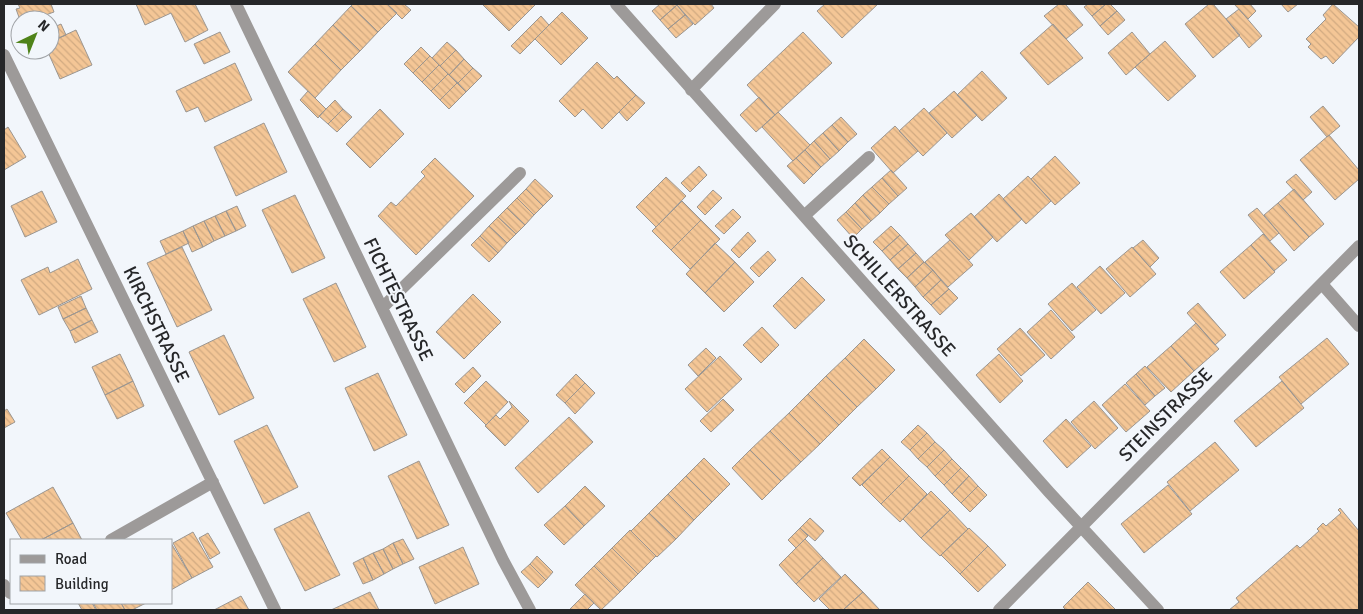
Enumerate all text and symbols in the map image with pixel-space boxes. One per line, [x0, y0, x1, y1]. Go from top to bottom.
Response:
north arrow [10, 10, 60, 60]
text: N [34, 16, 53, 35]
street label: SCHILLERSTRASSE [838, 230, 960, 362]
street label: FICHTESTRASSE [358, 234, 438, 365]
street label: KIRCHSTRASSE [118, 262, 195, 387]
street label: STEINSTRASSE [1114, 363, 1218, 467]
legend [10, 539, 172, 604]
text: Road [55, 550, 87, 568]
text: Building [55, 575, 109, 593]

